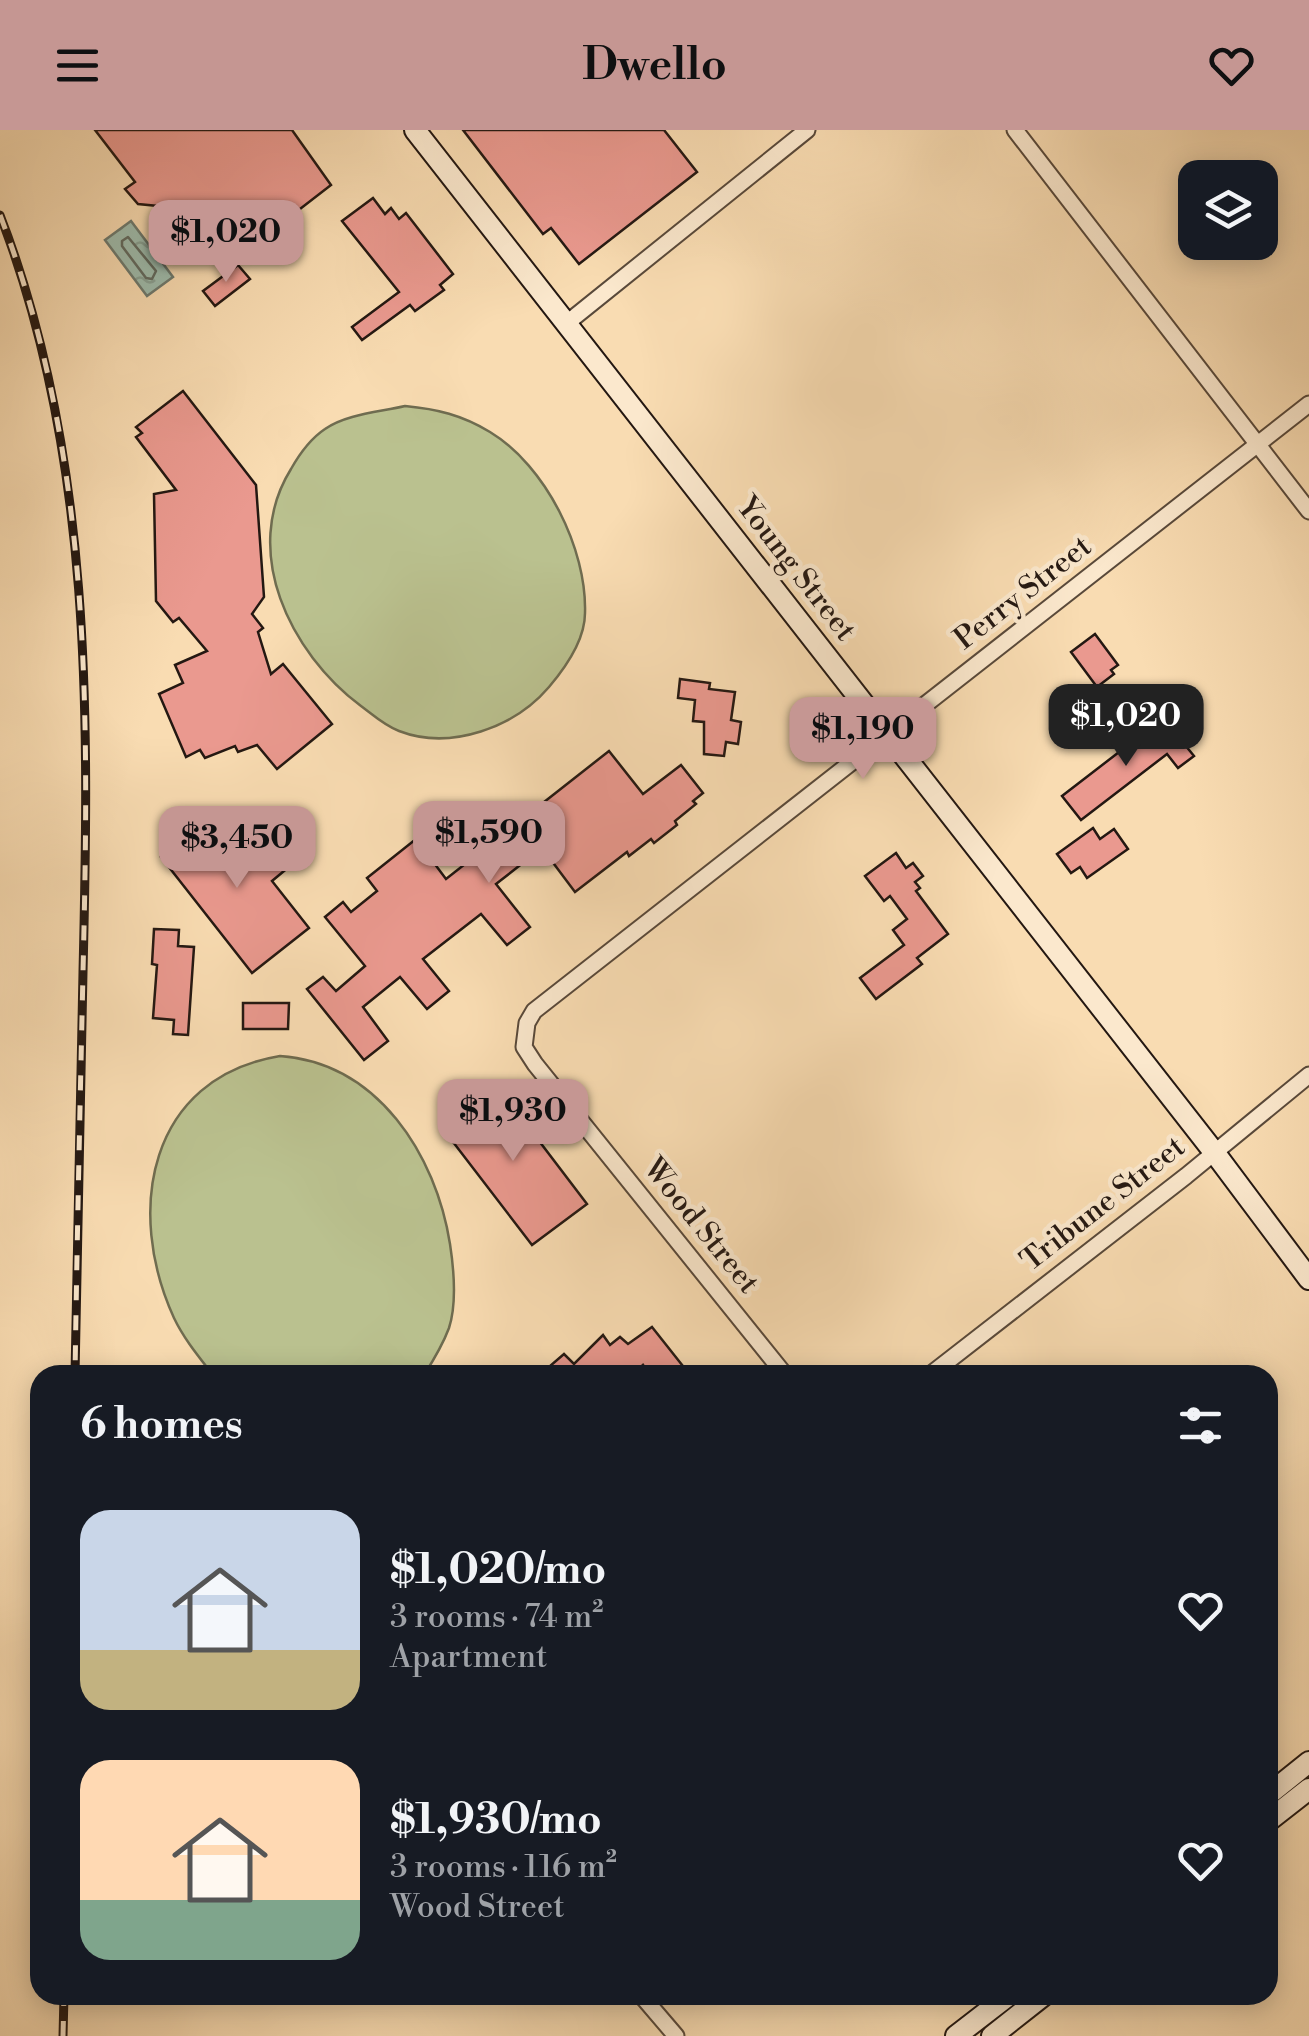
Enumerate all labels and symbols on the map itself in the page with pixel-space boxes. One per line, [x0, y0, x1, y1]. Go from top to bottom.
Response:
pin: $1,020 [145, 200, 307, 285]
street label: Young Street [727, 488, 864, 649]
street label: Perry Street [947, 527, 1099, 658]
pin: $1,020 [1045, 684, 1207, 769]
pin: $1,190 [782, 697, 944, 782]
pin: $1,590 [408, 801, 570, 886]
pin: $3,450 [156, 806, 318, 891]
pin: $1,930 [432, 1079, 594, 1164]
street label: Tribune Street [1013, 1128, 1193, 1280]
street label: Wood Street [634, 1150, 767, 1302]

